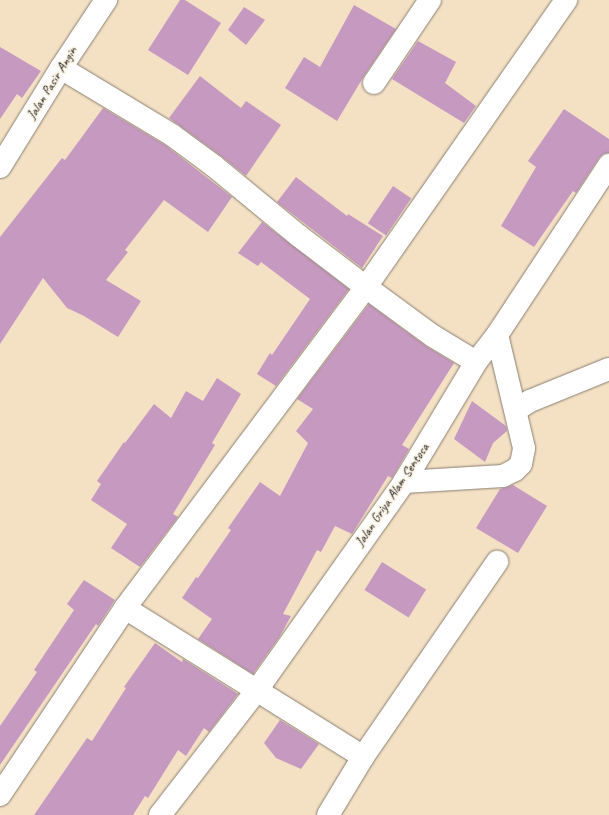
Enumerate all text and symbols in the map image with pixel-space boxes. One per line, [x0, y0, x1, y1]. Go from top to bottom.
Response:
street label: Jalan Pasir Angin [23, 43, 81, 123]
street label: Jalan Griya Alam Sentosa [351, 440, 433, 550]

